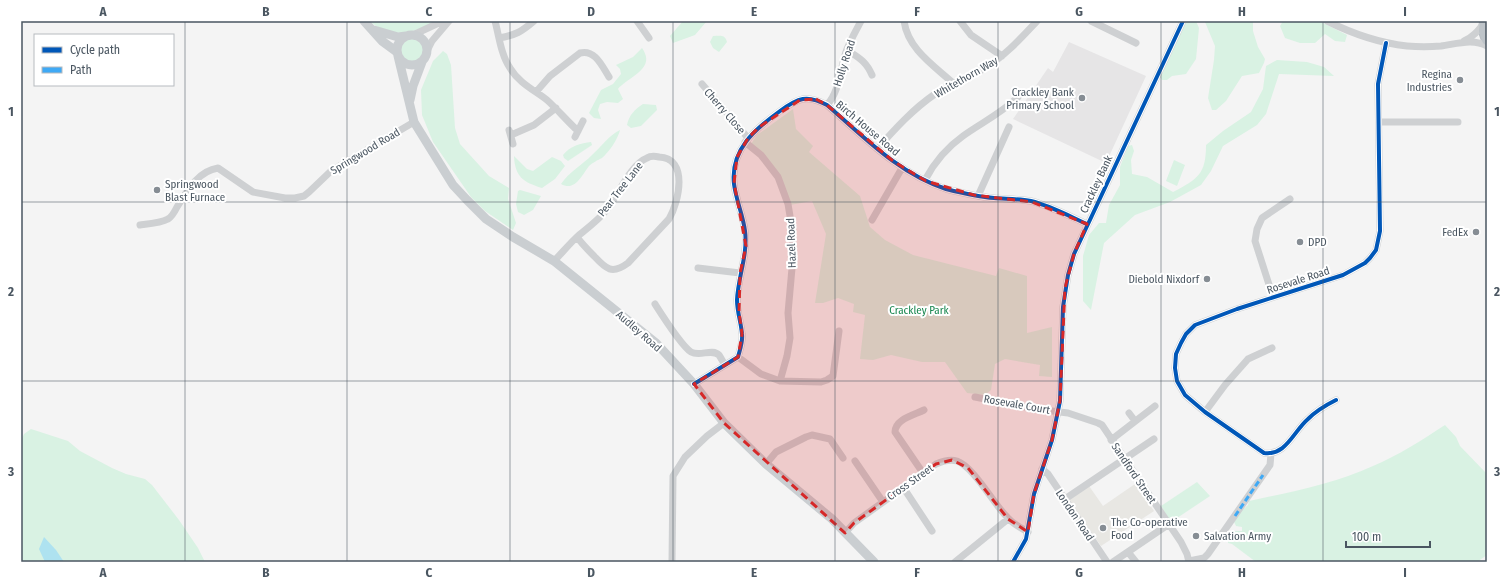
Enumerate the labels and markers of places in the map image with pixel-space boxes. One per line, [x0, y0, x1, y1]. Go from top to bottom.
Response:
place label: Regina Industries [1407, 68, 1452, 94]
marker: Regina Industries [1455, 75, 1465, 85]
place label: Crackley Bank Primary School [1006, 86, 1075, 112]
marker: Crackley Bank Primary School [1077, 93, 1087, 103]
place label: Springwood Blast Furnace [165, 178, 225, 204]
marker: Springwood Blast Furnace [152, 185, 162, 195]
place label: FedEx [1442, 226, 1468, 239]
marker: FedEx [1471, 227, 1481, 237]
place label: DPD [1308, 236, 1327, 249]
marker: DPD [1295, 237, 1305, 247]
place label: Diebold Nixdorf [1128, 273, 1200, 286]
marker: Diebold Nixdorf [1202, 274, 1212, 284]
place label: The Co-operative Food [1111, 516, 1188, 542]
marker: The Co-operative Food [1098, 523, 1108, 533]
place label: Salvation Army [1204, 530, 1271, 543]
marker: Salvation Army [1191, 531, 1201, 541]

